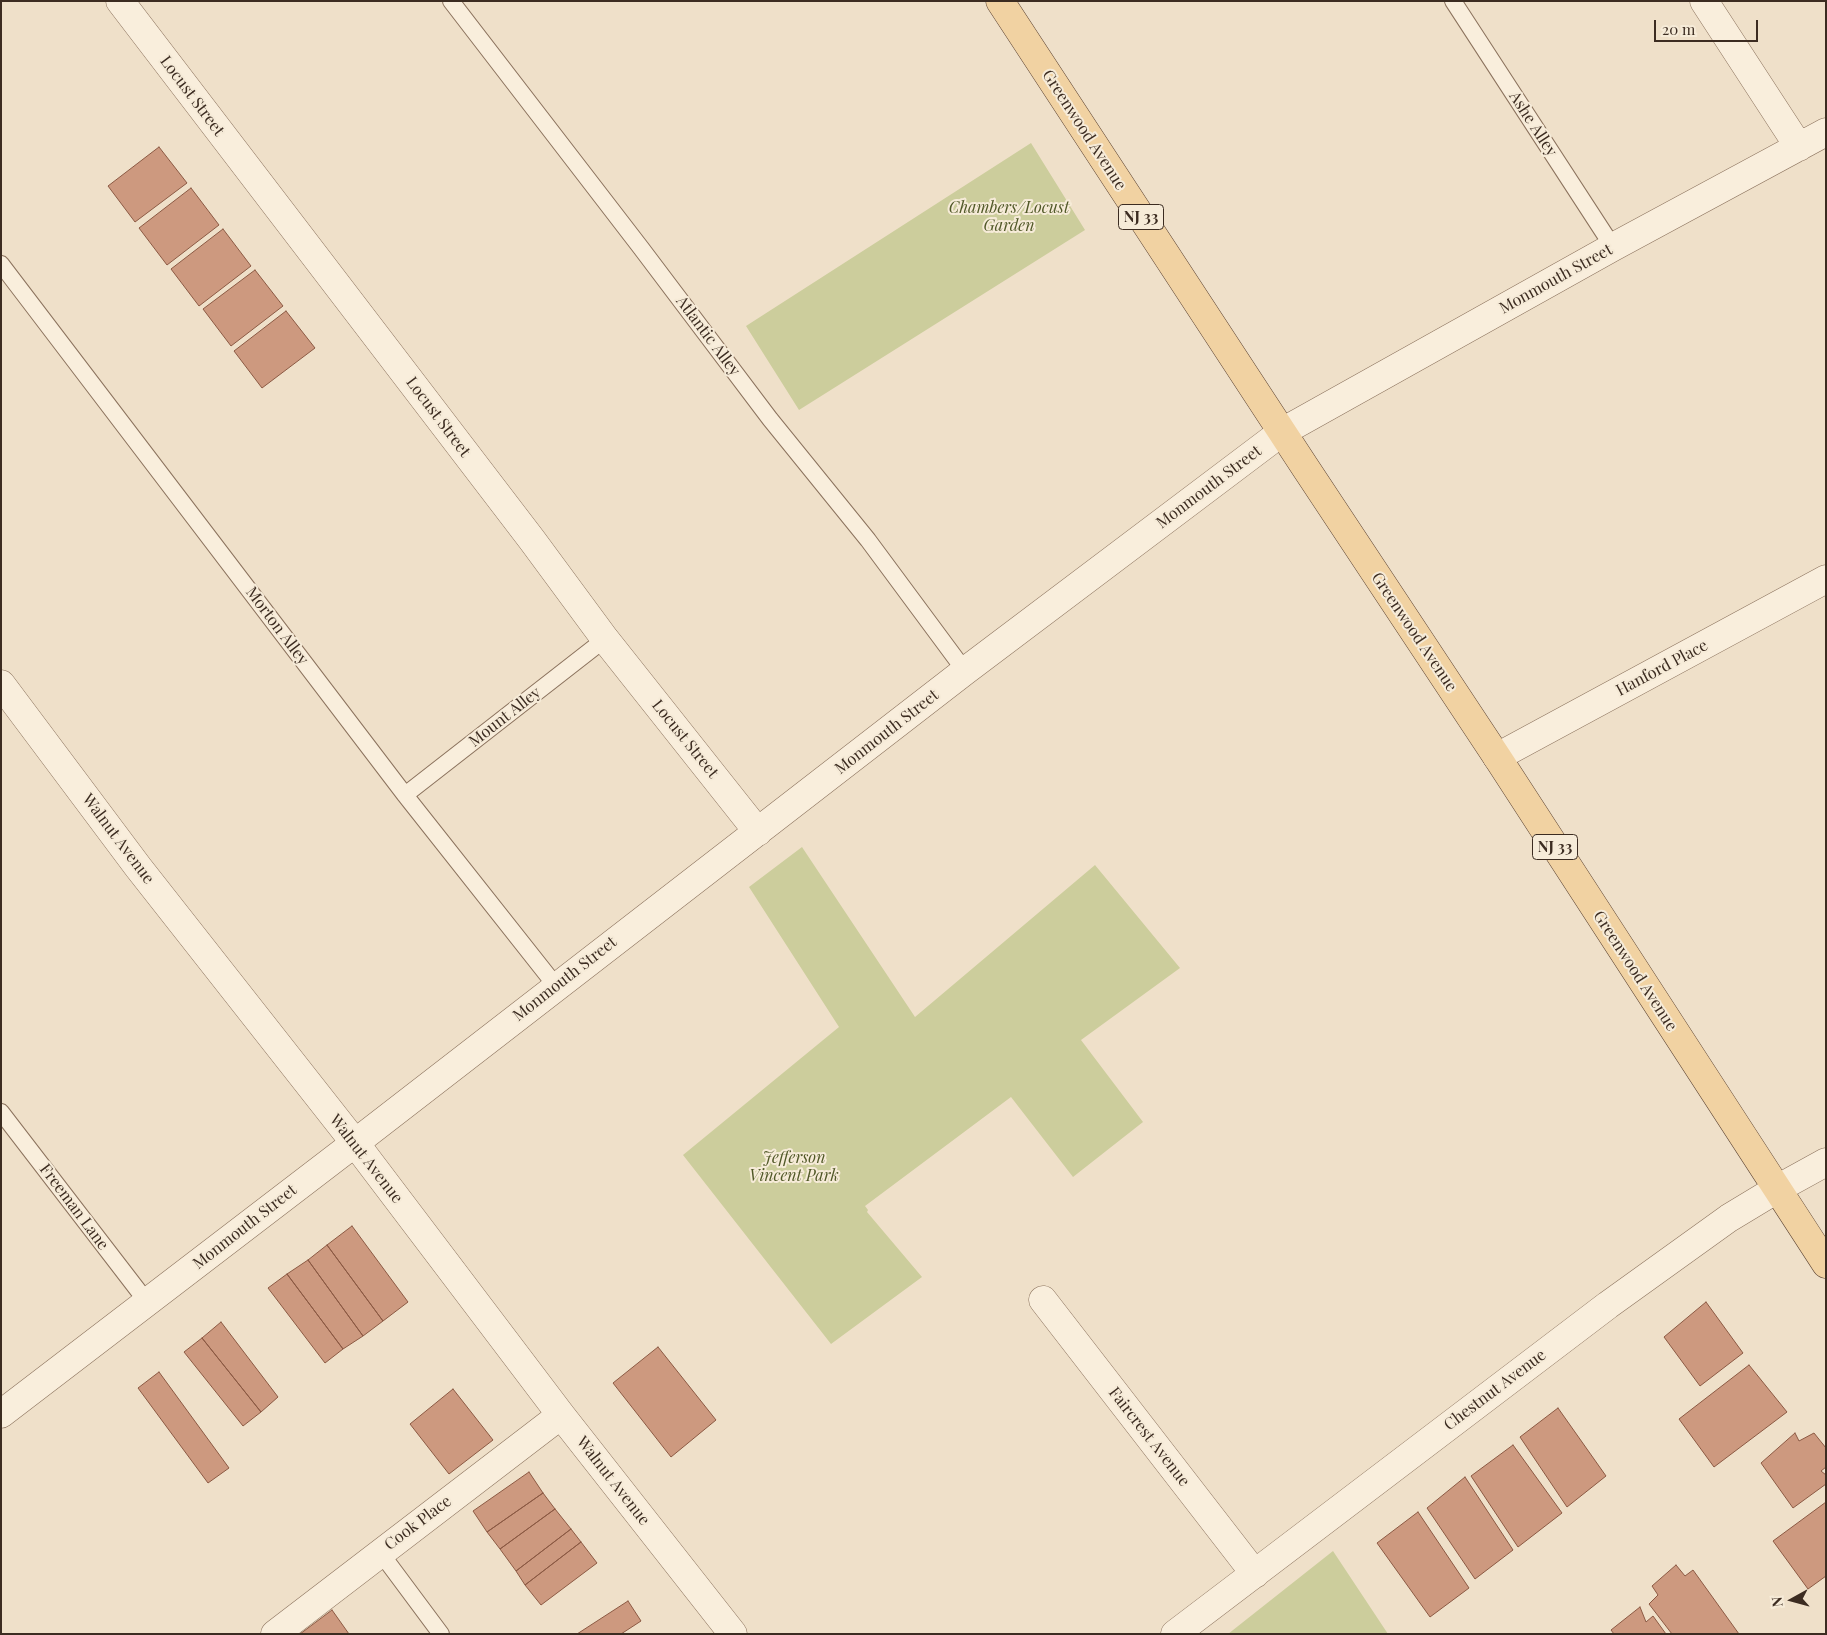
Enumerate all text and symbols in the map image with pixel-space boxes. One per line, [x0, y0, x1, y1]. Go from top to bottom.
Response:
scale bar [1657, 10, 1761, 42]
text: 20 m [1662, 19, 1695, 39]
street label: Locust Street [156, 52, 228, 140]
street label: Greenwood Avenue [1038, 66, 1130, 194]
street label: Ashe Alley [1505, 88, 1561, 160]
park label: Chambers/Locust Garden [949, 198, 1069, 236]
road number: NJ 33 [1118, 204, 1164, 230]
street label: Monmouth Street [1496, 240, 1616, 318]
street label: Atlantic Alley [672, 292, 744, 380]
street label: Locust Street [402, 373, 474, 461]
street label: Monmouth Street [1153, 441, 1265, 533]
street label: Greenwood Avenue [1367, 569, 1461, 695]
street label: Morton Alley [241, 583, 313, 669]
street label: Hanford Place [1613, 636, 1711, 700]
street label: Mount Alley [465, 683, 545, 751]
street label: Monmouth Street [831, 686, 943, 778]
street label: Locust Street [648, 696, 722, 782]
street label: Walnut Avenue [78, 790, 158, 888]
road number: NJ 33 [1532, 834, 1578, 860]
street label: Greenwood Avenue [1589, 907, 1681, 1035]
street label: Monmouth Street [509, 933, 621, 1025]
street label: Walnut Avenue [325, 1111, 407, 1207]
park label: Jefferson Vincent Park [749, 1148, 839, 1186]
street label: Freeman Lane [35, 1160, 113, 1254]
street label: Monmouth Street [189, 1181, 301, 1273]
street label: Chestnut Avenue [1440, 1345, 1550, 1435]
street label: Faircrest Avenue [1104, 1384, 1194, 1490]
street label: Walnut Avenue [572, 1433, 654, 1529]
street label: Cook Place [381, 1492, 455, 1554]
north arrow [1767, 1575, 1817, 1625]
text: N [1767, 1596, 1787, 1608]

